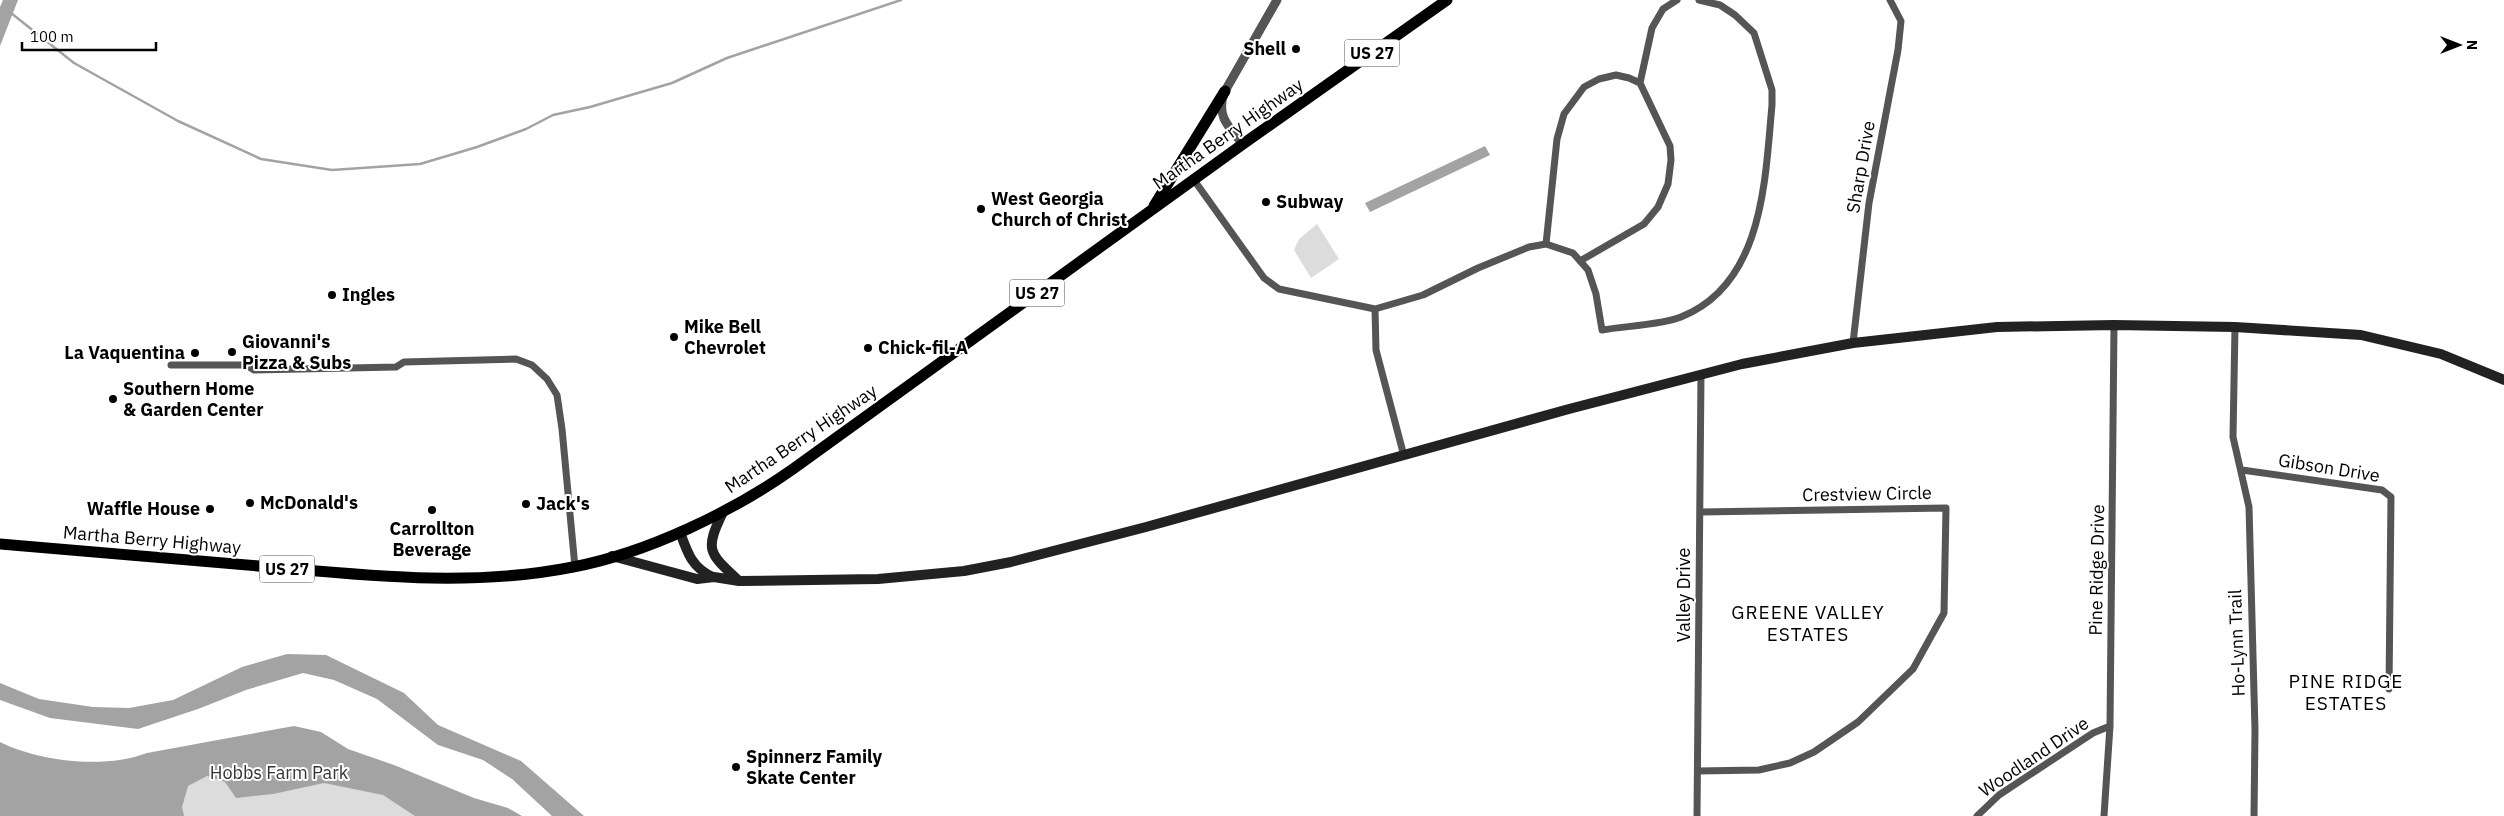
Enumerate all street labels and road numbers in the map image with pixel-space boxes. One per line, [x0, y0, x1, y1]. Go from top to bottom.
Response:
road number: US 27 [1344, 40, 1400, 66]
street label: Martha Berry Highway [1148, 73, 1307, 194]
street label: Sharp Drive [1841, 119, 1880, 215]
road number: US 27 [1010, 280, 1064, 306]
street label: Martha Berry Highway [720, 379, 881, 498]
street label: Gibson Drive [2277, 448, 2382, 487]
street label: Crestview Circle [1802, 481, 1932, 506]
street label: Pine Ridge Drive [2084, 504, 2109, 636]
street label: Martha Berry Highway [62, 520, 242, 559]
street label: Valley Drive [1672, 548, 1695, 642]
road number: US 27 [260, 556, 314, 582]
street label: Ho-Lynn Trail [2223, 589, 2250, 697]
street label: Woodland Drive [1974, 711, 2093, 802]

